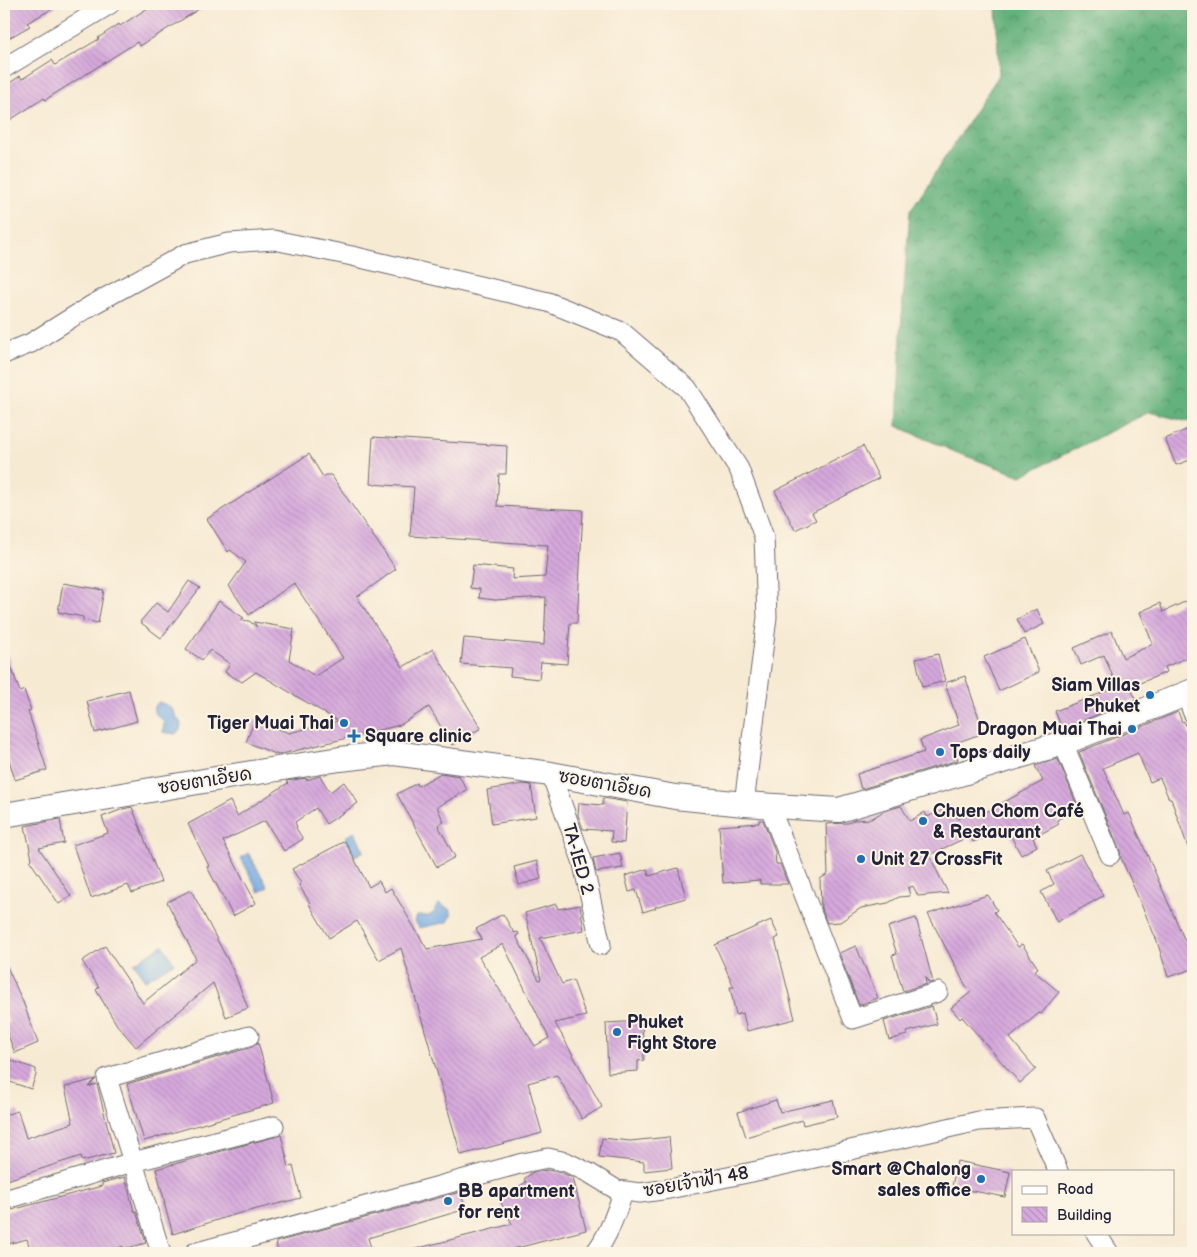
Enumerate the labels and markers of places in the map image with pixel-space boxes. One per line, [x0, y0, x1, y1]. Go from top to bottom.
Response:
place label: Siam Villas Phuket [1051, 675, 1140, 717]
marker: Siam Villas Phuket [1144, 689, 1156, 701]
place label: Tiger Muai Thai [207, 713, 334, 734]
marker: Tiger Muai Thai [338, 717, 350, 729]
place label: Dragon Muai Thai [977, 719, 1122, 740]
marker: Dragon Muai Thai [1126, 723, 1138, 735]
place label: Square clinic [365, 726, 472, 747]
marker: Square clinic [347, 729, 361, 743]
place label: Tops daily [950, 742, 1031, 763]
marker: Tops daily [934, 746, 946, 758]
place label: Chuen Chom Café & Restaurant [933, 801, 1084, 843]
marker: Chuen Chom Café & Restaurant [917, 815, 929, 827]
place label: Unit 27 CrossFit [871, 849, 1002, 870]
marker: Unit 27 CrossFit [855, 853, 867, 865]
place label: Phuket Fight Store [627, 1012, 717, 1054]
marker: Phuket Fight Store [611, 1026, 623, 1038]
place label: Smart @Chalong sales office [831, 1159, 971, 1201]
marker: Smart @Chalong sales office [975, 1173, 987, 1185]
place label: BB apartment for rent [458, 1181, 574, 1223]
marker: BB apartment for rent [442, 1195, 454, 1207]

